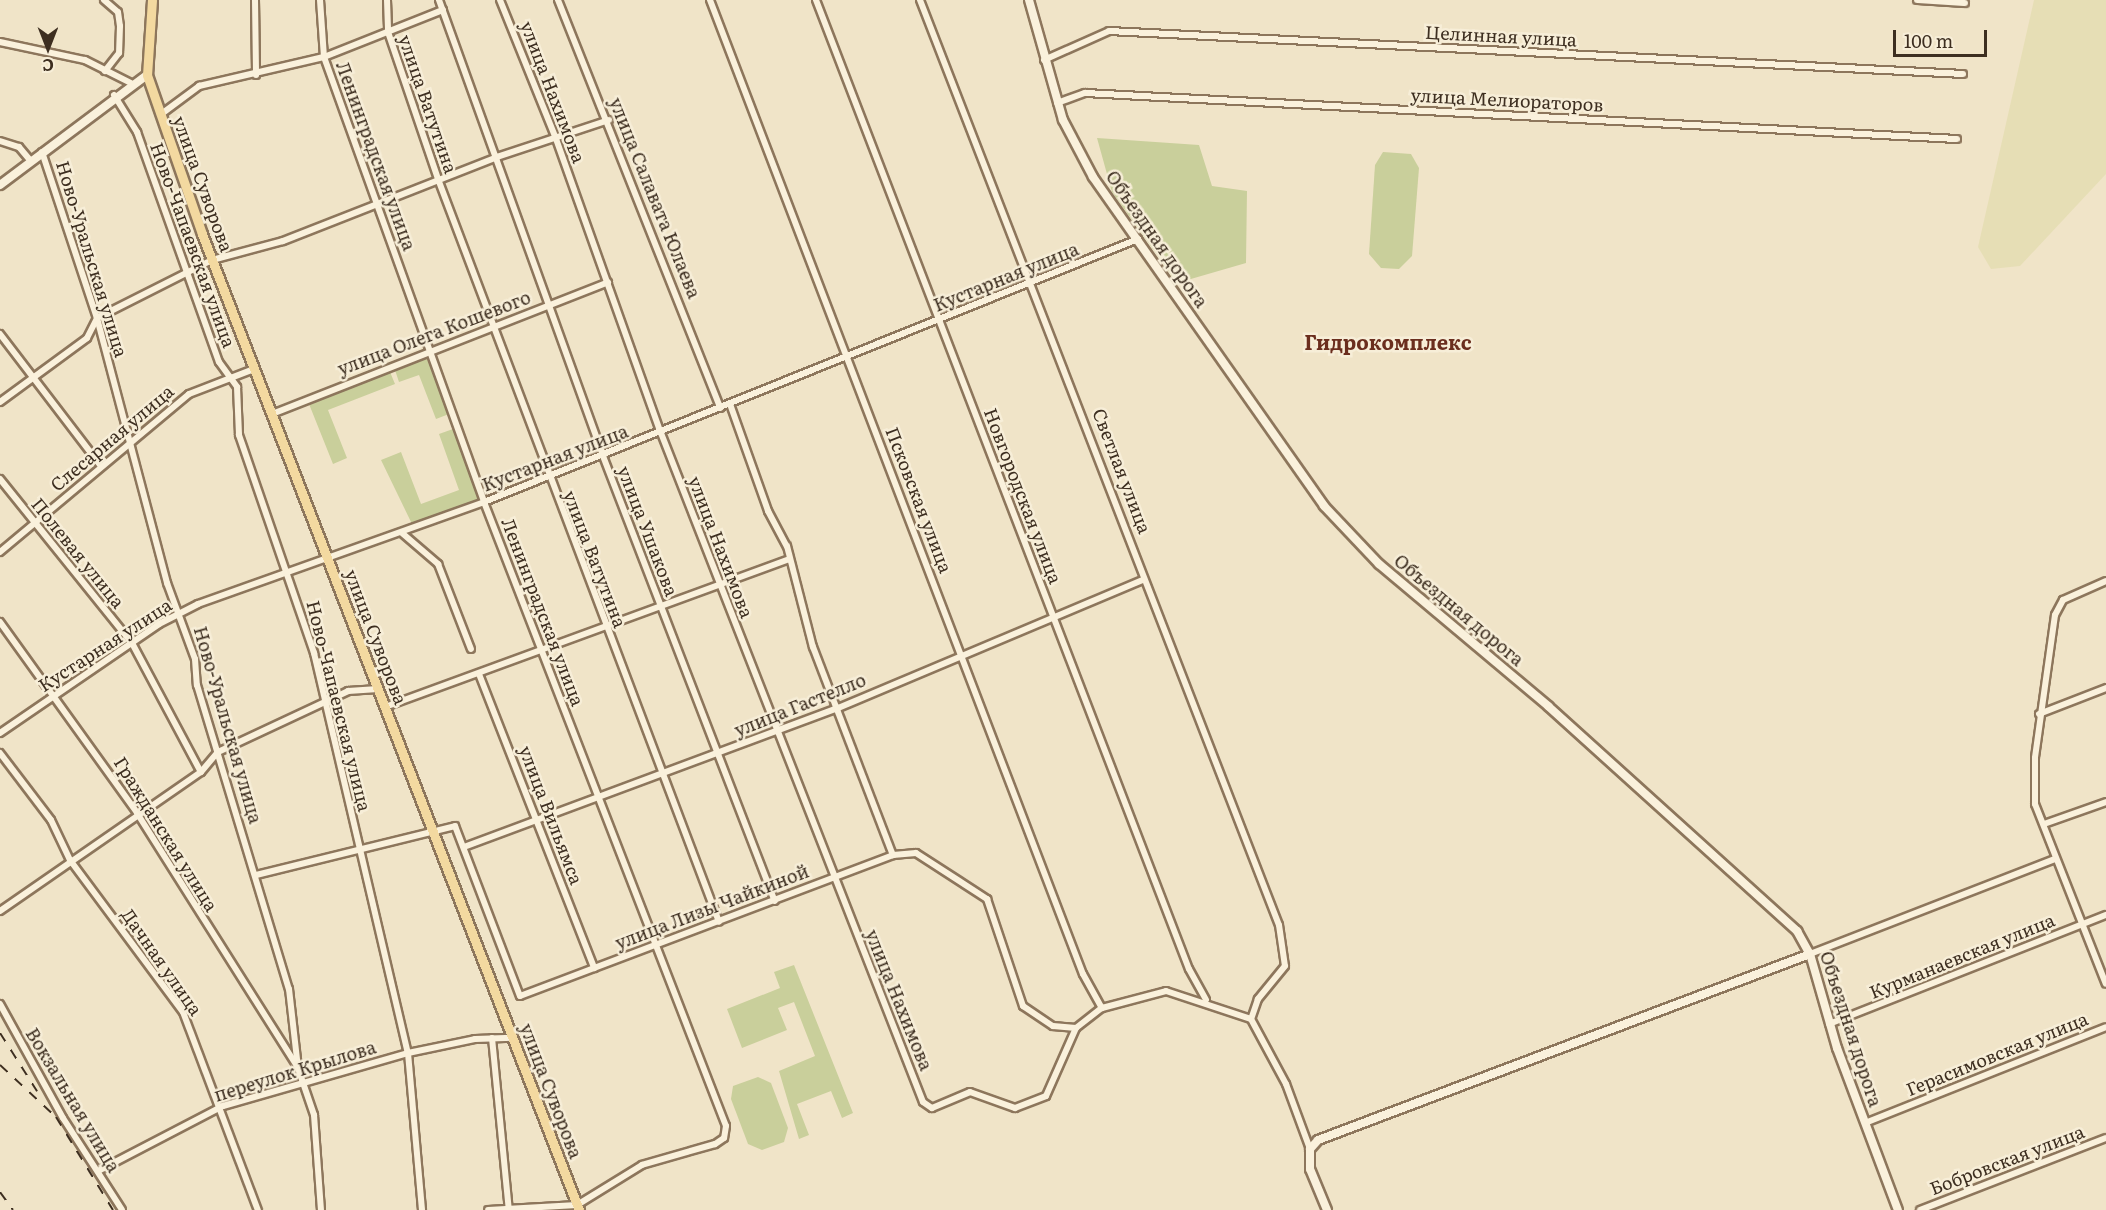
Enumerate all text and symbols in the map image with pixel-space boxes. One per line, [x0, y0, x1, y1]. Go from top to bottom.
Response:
north arrow [18, 18, 78, 78]
street label: улица Нахимова [516, 18, 590, 166]
scale bar [1896, 18, 1990, 56]
street label: Целинная улица [1425, 21, 1577, 51]
text: 100 m [1904, 27, 1953, 54]
street label: улица Ватутина [394, 32, 462, 176]
text: С [42, 54, 54, 78]
street label: Ленинградская улица [332, 58, 420, 254]
street label: улица Мелиораторов [1410, 84, 1604, 116]
street label: улица Салавата Юлаева [605, 94, 705, 302]
street label: улица Суворова [168, 113, 238, 255]
street label: Ново-Чапаевская улица [146, 139, 240, 351]
street label: Ново-Уральская улица [52, 158, 132, 360]
street label: Объездная дорога [1102, 166, 1212, 312]
street label: Кустарная улица [930, 238, 1082, 316]
street label: улица Олега Кошевого [334, 286, 534, 380]
district label: Гидрокомплекс [1304, 329, 1472, 353]
street label: Слесарная улица [46, 380, 178, 496]
street label: Новгородская улица [980, 405, 1066, 587]
street label: Светлая улица [1088, 405, 1156, 537]
street label: Кустарная улица [479, 420, 631, 496]
street label: Псковская улица [881, 424, 957, 576]
street label: улица Ушакова [613, 463, 683, 599]
street label: улица Нахимова [684, 473, 758, 621]
street label: улица Ватутина [559, 487, 631, 631]
street label: Полевая улица [27, 494, 129, 612]
street label: Ленинградская улица [497, 515, 589, 709]
street label: Объездная дорога [1390, 550, 1528, 670]
street label: улица Суворова [340, 566, 412, 708]
street label: Кустарная улица [34, 594, 176, 696]
street label: Ново-Чапаевская улица [302, 598, 376, 814]
street label: Ново-Уральская улица [189, 624, 267, 826]
street label: улица Гастелло [731, 669, 869, 741]
street label: улица Вильямса [515, 742, 587, 888]
street label: Гражданская улица [110, 753, 222, 915]
street label: улица Лизы Чайкиной [612, 860, 812, 954]
street label: Дачная улица [117, 904, 207, 1020]
street label: Курманаевская улица [1866, 909, 2058, 1003]
street label: улица Нахимова [861, 926, 937, 1074]
street label: Объездная дорога [1816, 948, 1886, 1110]
street label: Герасимовская улица [1903, 1008, 2091, 1100]
street label: улица Суворова [515, 1020, 587, 1162]
street label: Вокзальная улица [21, 1024, 125, 1176]
street label: переулок Крылова [211, 1036, 379, 1106]
street label: Бобровская улица [1927, 1121, 2087, 1199]

